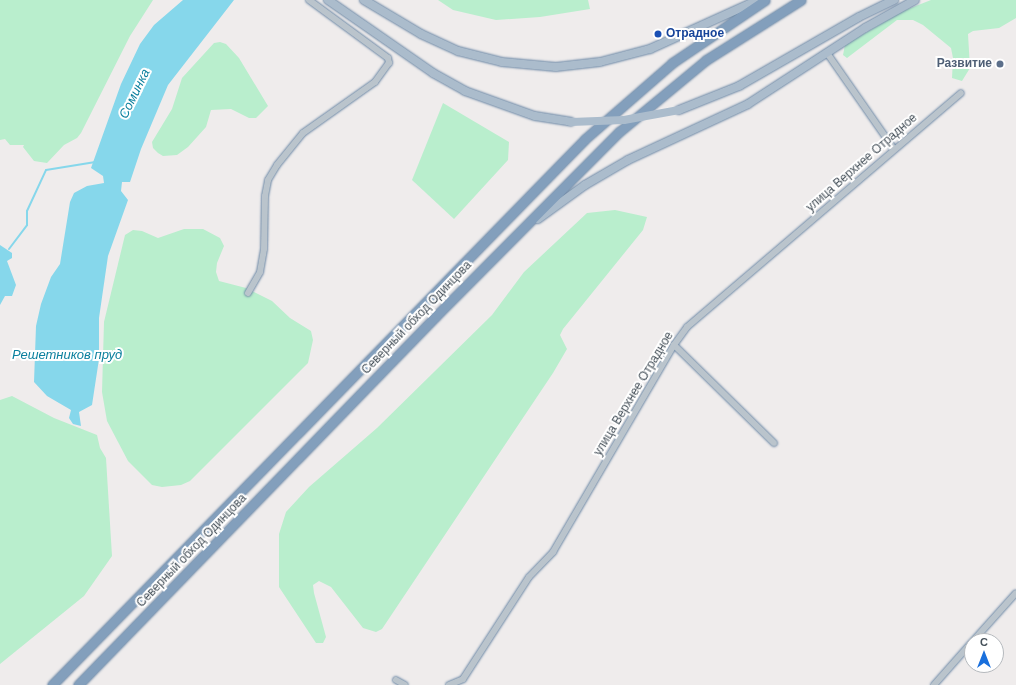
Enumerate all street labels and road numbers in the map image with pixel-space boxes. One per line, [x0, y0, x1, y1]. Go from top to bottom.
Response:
street label: улица Верхнее Отрадное [804, 111, 920, 215]
street label: Северный обход Одинцова [359, 258, 475, 378]
street label: улица Верхнее Отрадное [591, 329, 677, 459]
street label: Северный обход Одинцова [134, 491, 250, 611]

